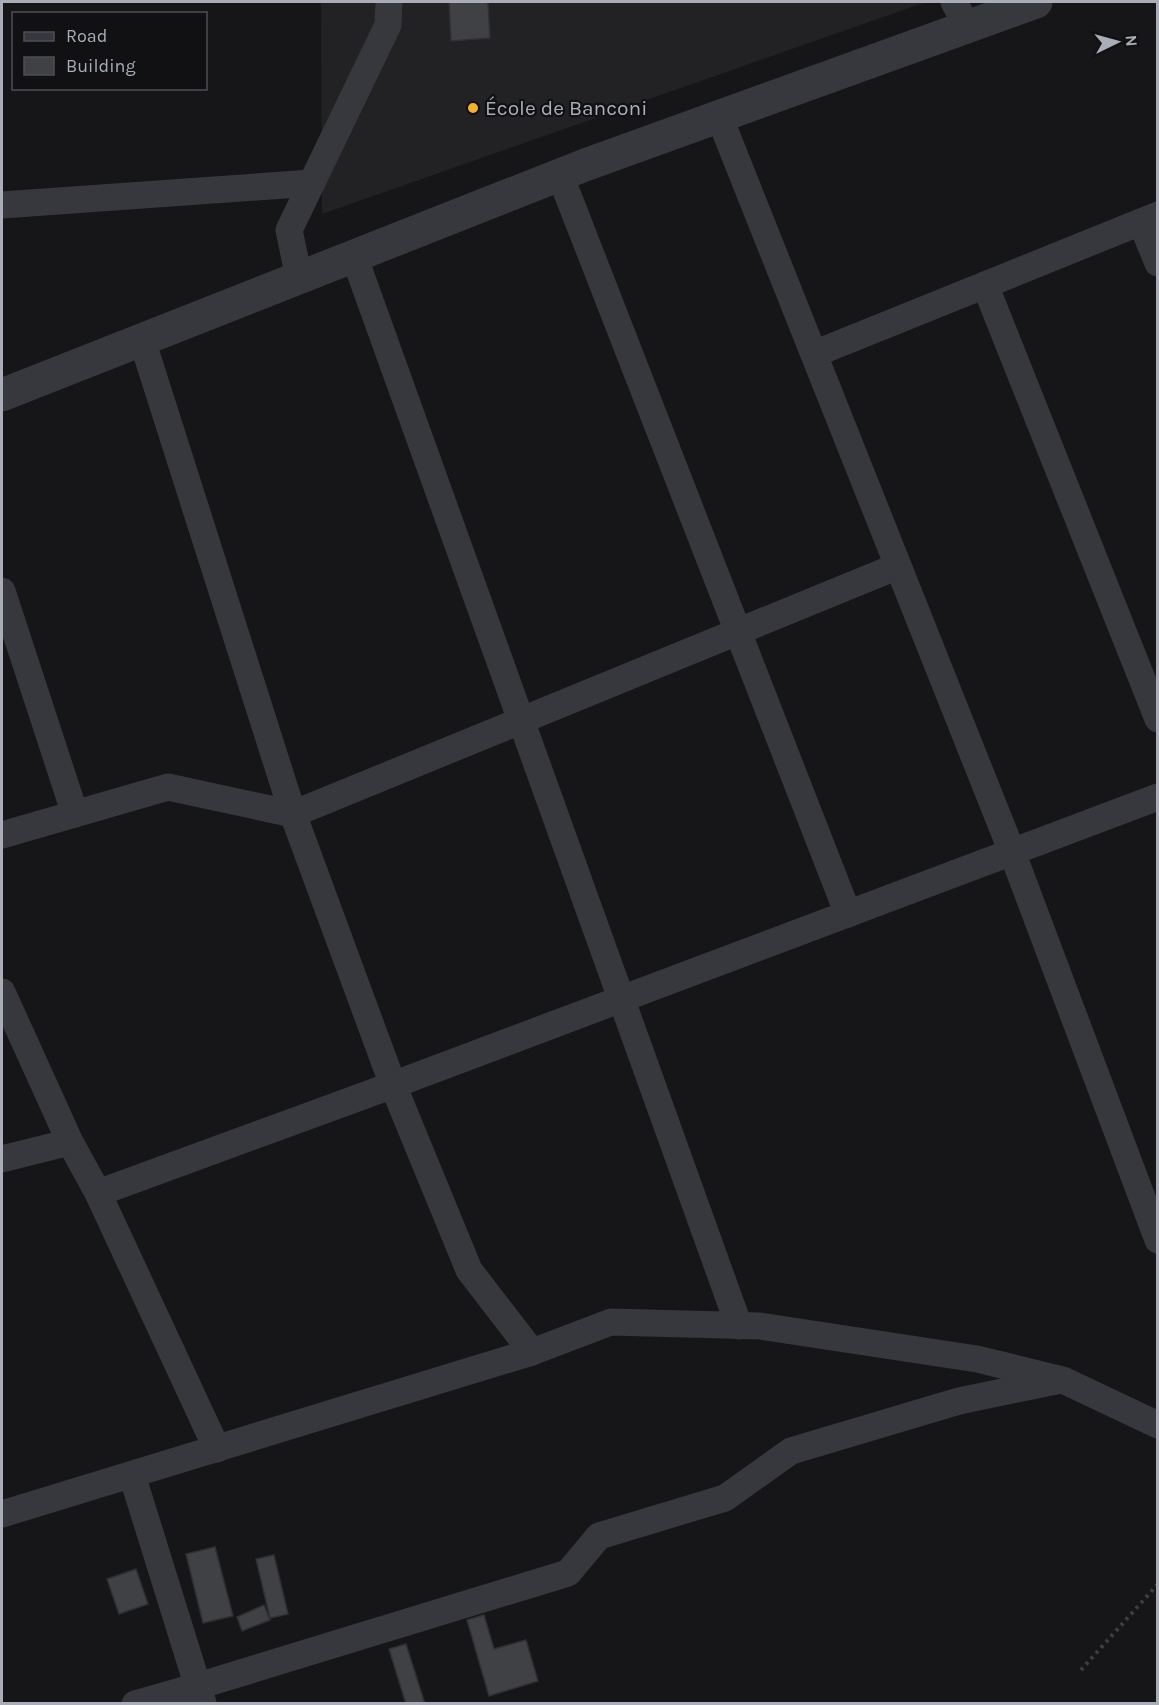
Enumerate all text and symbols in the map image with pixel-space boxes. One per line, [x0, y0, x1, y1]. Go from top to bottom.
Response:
legend [12, 12, 207, 90]
north arrow [1087, 12, 1147, 72]
text: Road [66, 25, 107, 47]
text: N [1121, 34, 1141, 47]
text: Building [66, 55, 136, 77]
place label: École de Banconi [485, 96, 648, 120]
marker: École de Banconi [466, 101, 480, 115]

